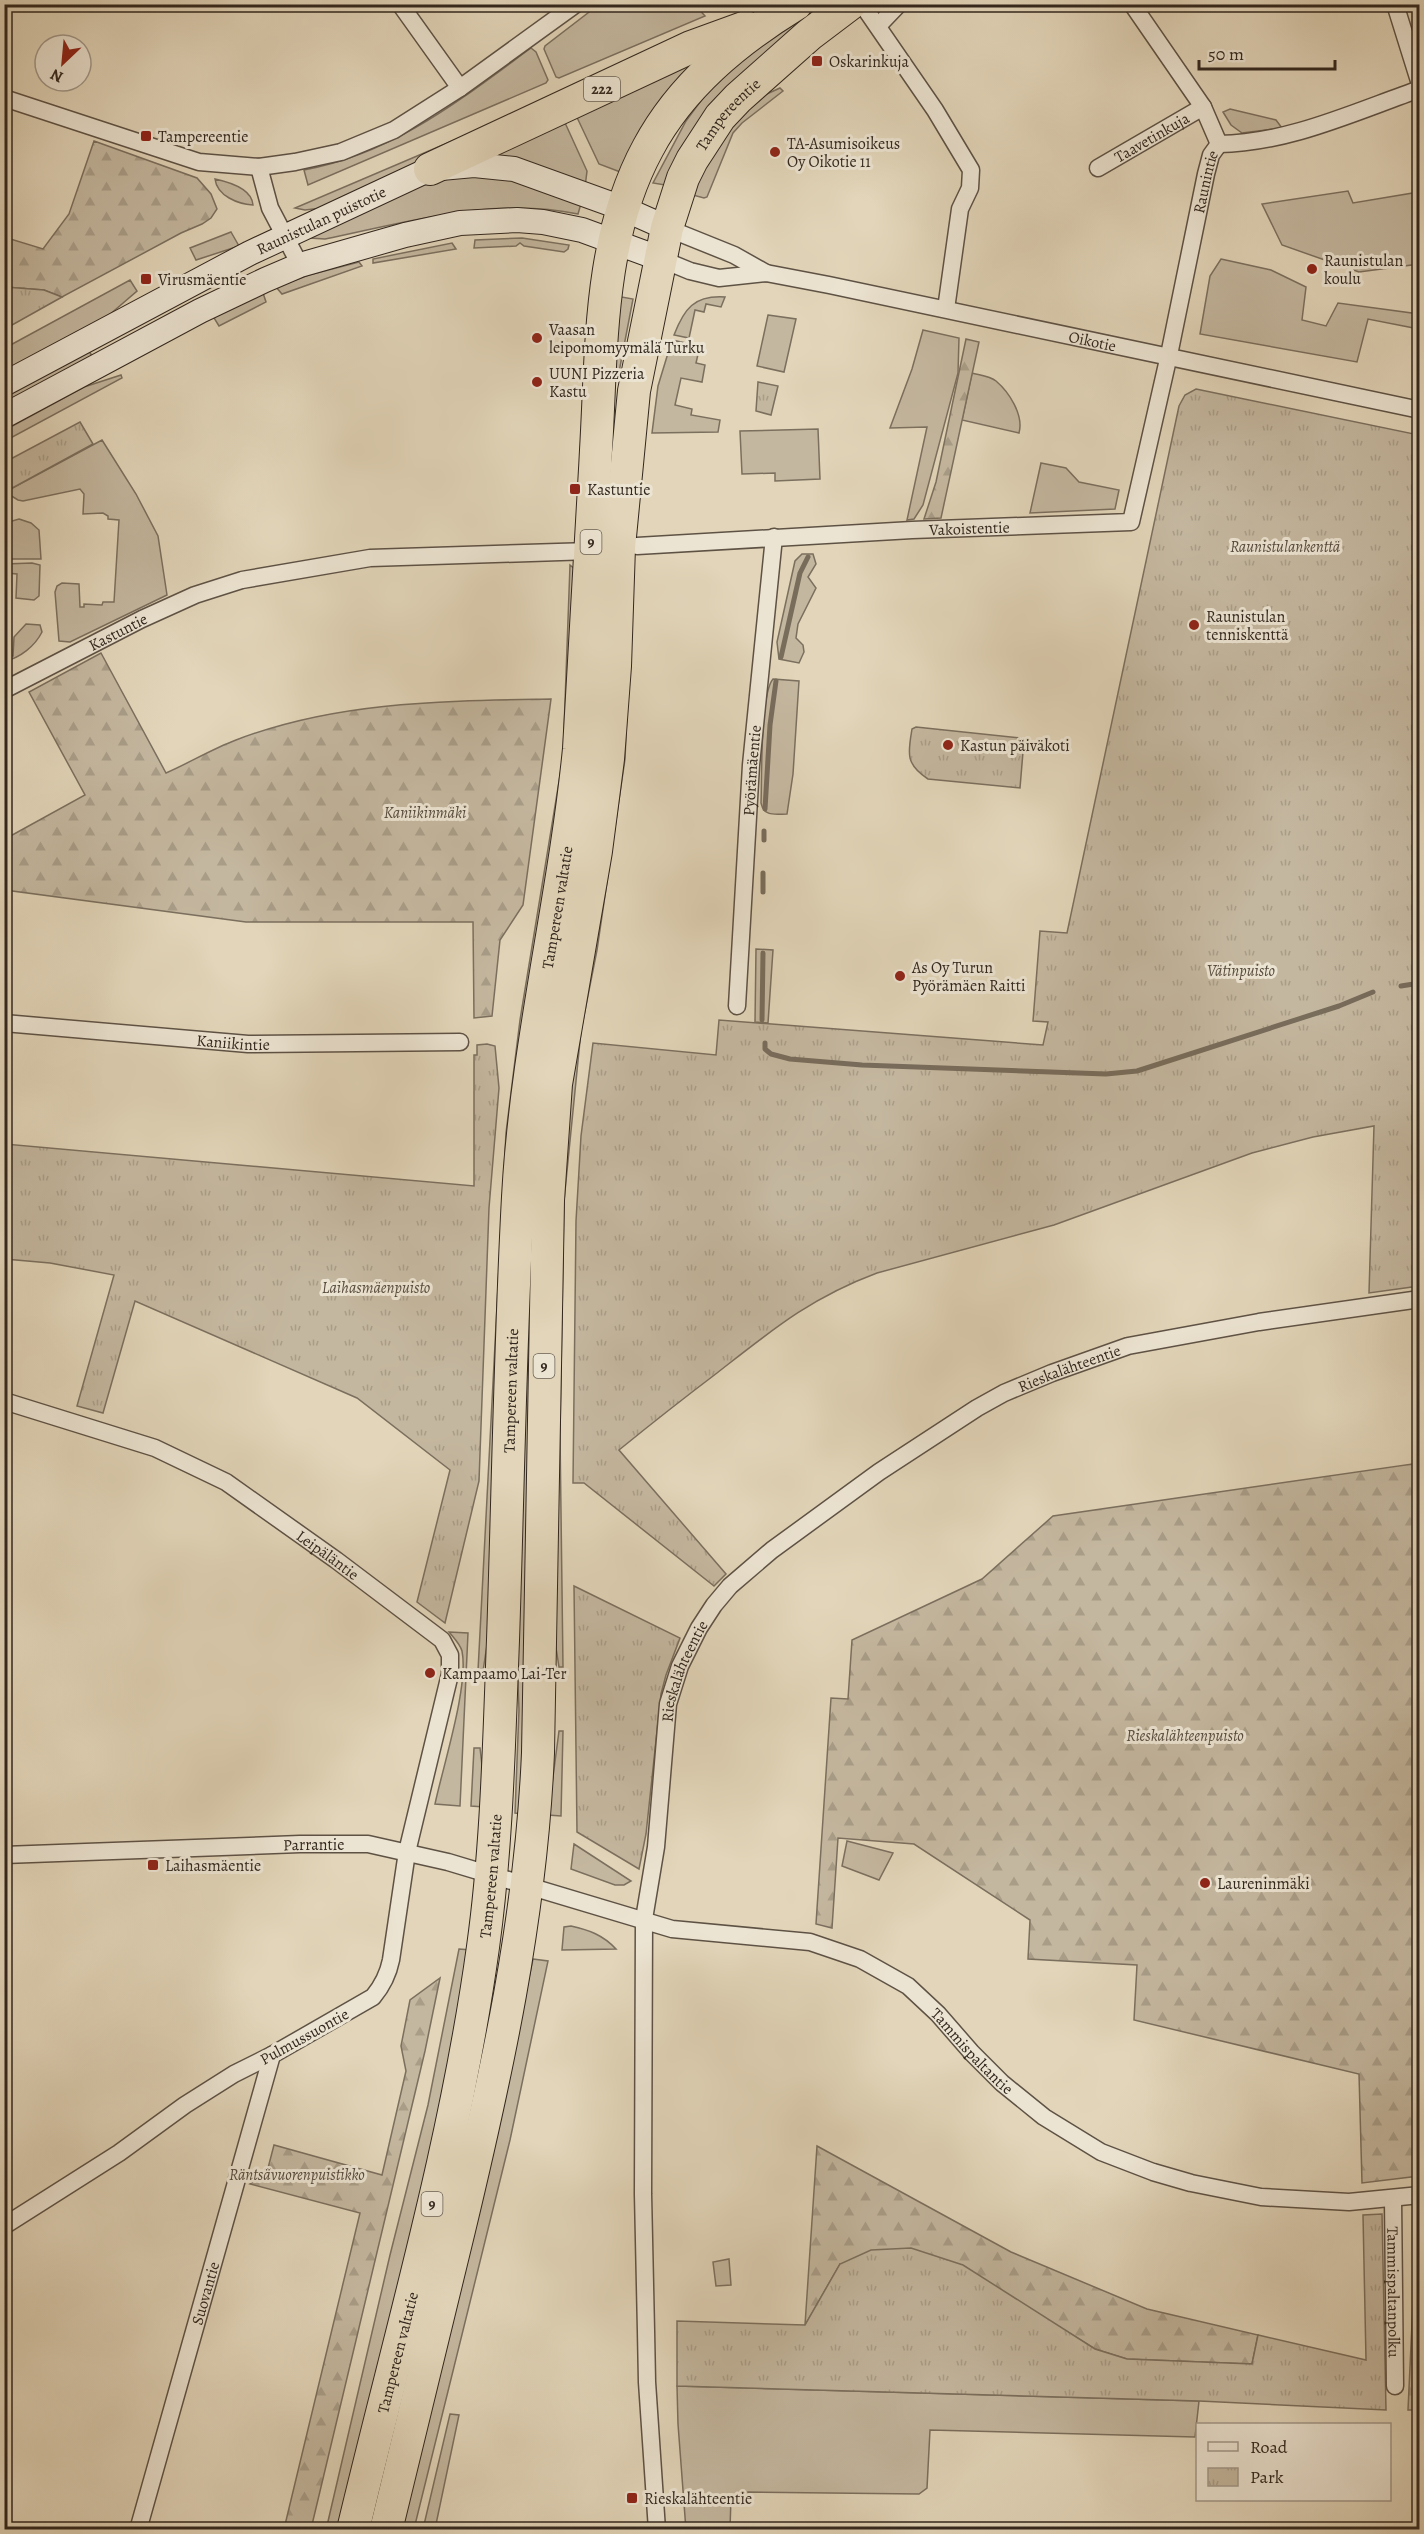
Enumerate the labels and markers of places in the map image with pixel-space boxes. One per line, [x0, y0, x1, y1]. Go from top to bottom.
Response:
place label: Oskarinkuja [829, 51, 910, 73]
marker: Oskarinkuja [810, 54, 824, 68]
place label: Tampereentie [158, 126, 248, 148]
marker: Tampereentie [139, 129, 153, 143]
place label: TA-Asumisoikeus Oy Oikotie 11 [787, 133, 900, 173]
marker: TA-Asumisoikeus Oy Oikotie 11 [768, 145, 782, 159]
place label: Raunistulan koulu [1324, 250, 1404, 290]
marker: Raunistulan koulu [1305, 262, 1319, 276]
place label: Virusmäentie [157, 269, 247, 291]
marker: Virusmäentie [139, 272, 153, 286]
place label: Vaasan leipomomyymälä Turku [548, 319, 705, 359]
marker: Vaasan leipomomyymälä Turku [530, 331, 544, 345]
place label: UUNI Pizzeria Kastu [549, 363, 645, 403]
marker: UUNI Pizzeria Kastu [530, 375, 544, 389]
place label: Kastuntie [587, 479, 650, 501]
marker: Kastuntie [568, 482, 582, 496]
place label: Raunistulan tenniskenttä [1206, 606, 1289, 646]
marker: Raunistulan tenniskenttä [1187, 618, 1201, 632]
place label: Kastun päiväkoti [960, 735, 1070, 757]
marker: Kastun päiväkoti [941, 738, 955, 752]
place label: As Oy Turun Pyörämäen Raitti [911, 957, 1026, 997]
marker: As Oy Turun Pyörämäen Raitti [893, 969, 907, 983]
place label: Kampaamo Lai-Ter [442, 1663, 567, 1685]
marker: Kampaamo Lai-Ter [423, 1666, 437, 1680]
place label: Laihasmäentie [165, 1855, 261, 1877]
marker: Laihasmäentie [146, 1858, 160, 1872]
place label: Laureninmäki [1217, 1873, 1310, 1895]
marker: Laureninmäki [1198, 1876, 1212, 1890]
place label: Rieskalähteentie [644, 2488, 752, 2510]
marker: Rieskalähteentie [625, 2491, 639, 2505]

